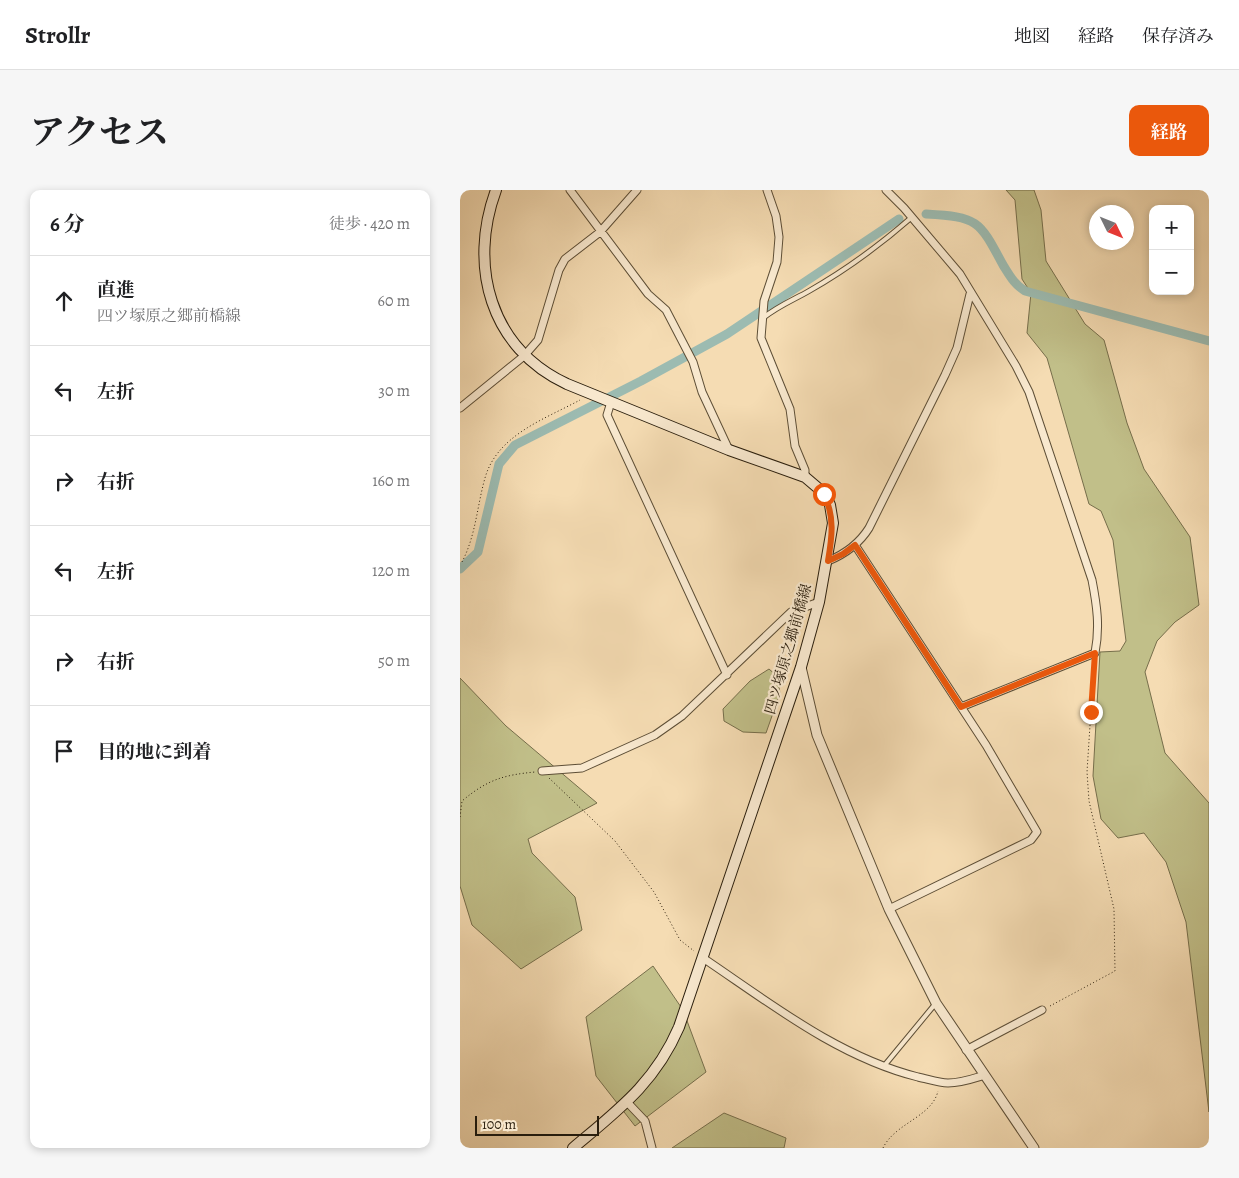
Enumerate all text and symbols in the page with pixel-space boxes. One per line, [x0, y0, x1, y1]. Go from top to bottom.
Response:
text: Strollr [25, 19, 90, 51]
text: 地図 [1014, 24, 1050, 48]
text: 経路 [1078, 24, 1114, 48]
text: 保存済み [1142, 24, 1214, 48]
button: 経路 [1129, 105, 1209, 156]
text: アクセス [30, 108, 169, 156]
north arrow [1089, 205, 1134, 250]
map controls [1149, 205, 1194, 295]
button: + [1149, 205, 1194, 250]
text: 6 分 [50, 210, 84, 238]
text: 徒歩 · 420 m [329, 213, 410, 235]
button: − [1149, 250, 1194, 295]
text: 直進 [97, 277, 135, 303]
icon: ahead [50, 287, 78, 315]
text: 60 m [378, 290, 410, 312]
text: 四ツ塚原之郷前橋線 [97, 305, 241, 327]
icon: left [50, 377, 78, 405]
text: 左折 [97, 379, 135, 405]
text: 30 m [378, 380, 410, 402]
icon: right [50, 467, 78, 495]
text: 右折 [97, 469, 135, 495]
text: 160 m [372, 470, 410, 492]
route start [813, 483, 836, 506]
icon: left [50, 557, 78, 585]
text: 左折 [97, 559, 135, 585]
text: 120 m [372, 560, 410, 582]
street label: 四ツ塚原之郷前橋線 [760, 581, 816, 717]
icon: right [50, 647, 78, 675]
text: 右折 [97, 649, 135, 675]
text: 50 m [378, 650, 410, 672]
route end [1080, 701, 1103, 724]
icon: arrive [50, 737, 78, 765]
text: 目的地に到着 [97, 739, 211, 765]
scale bar [475, 1113, 599, 1136]
text: 100 m [482, 1115, 516, 1134]

